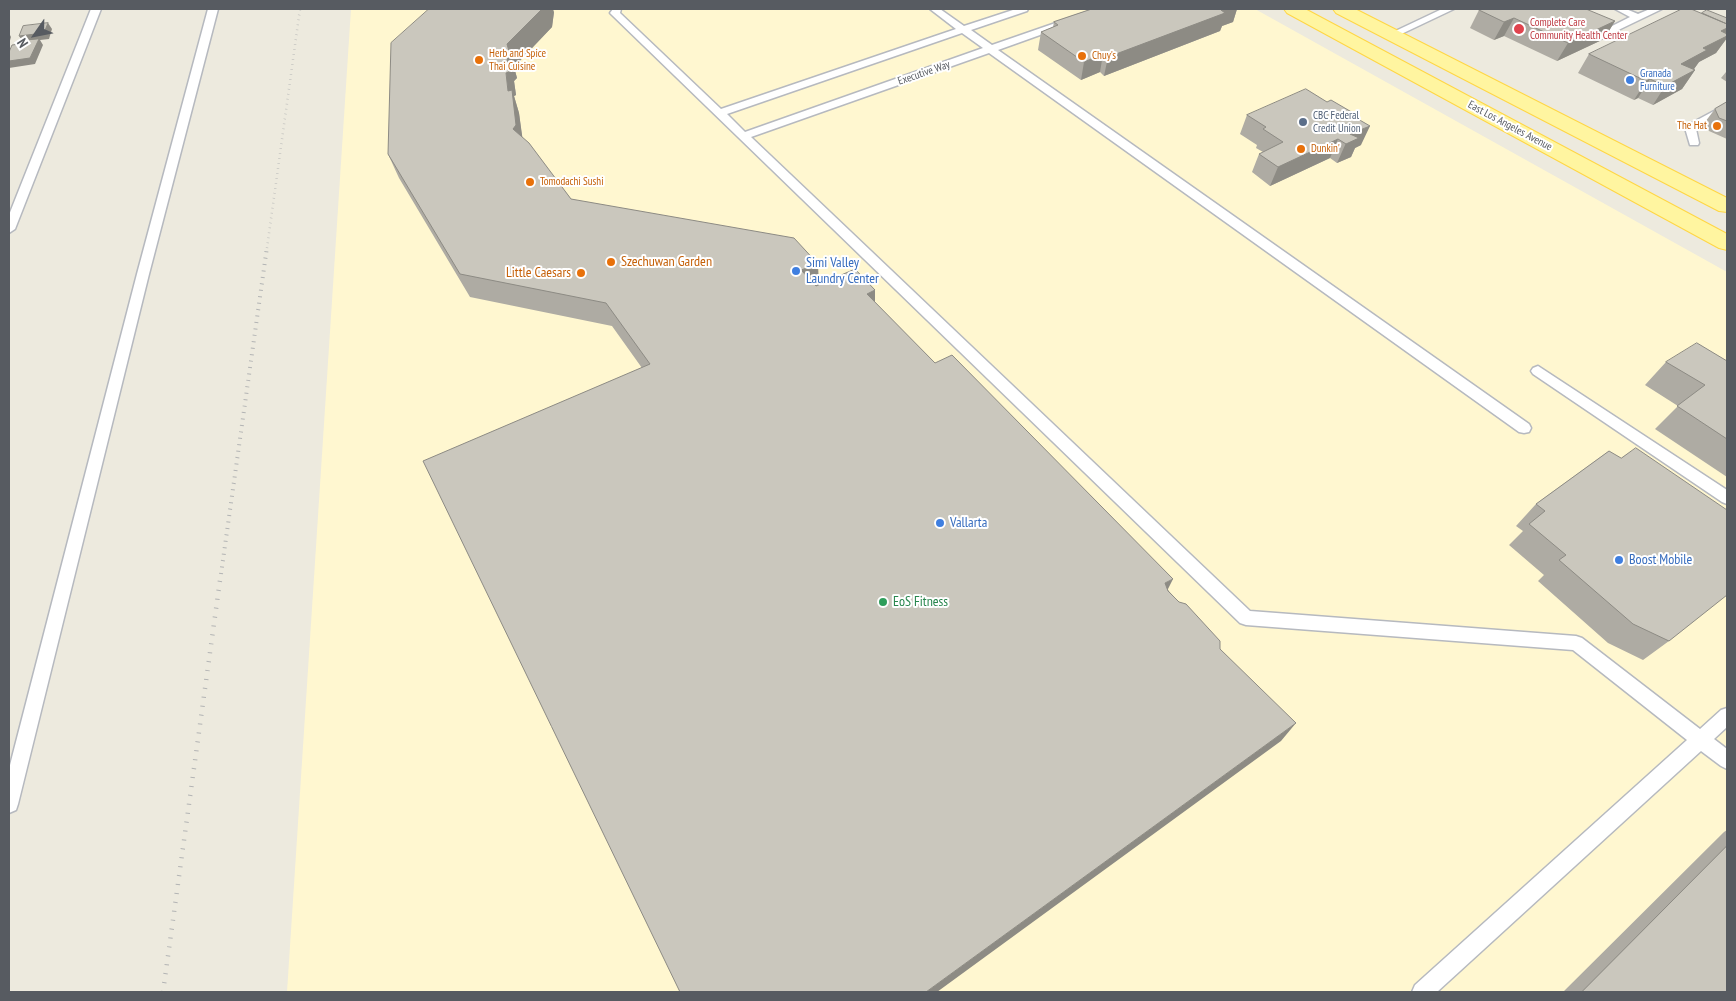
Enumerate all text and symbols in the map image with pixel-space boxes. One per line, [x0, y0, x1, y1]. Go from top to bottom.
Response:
north arrow [10, 10, 60, 60]
place label: Complete Care Community Health Center [1530, 16, 1627, 42]
marker: Complete Care Community Health Center [1512, 22, 1526, 36]
text: N [13, 35, 32, 51]
place label: Herb and Spice Thai Cuisine [489, 47, 546, 73]
place label: Chuy's [1092, 49, 1116, 63]
marker: Chuy's [1076, 50, 1088, 62]
marker: Herb and Spice Thai Cuisine [473, 54, 485, 66]
street label: Executive Way [896, 58, 952, 88]
place label: Granada Furniture [1640, 67, 1675, 93]
marker: Granada Furniture [1624, 74, 1636, 86]
street label: East Los Angeles Avenue [1466, 98, 1554, 154]
place label: CBC Federal Credit Union [1313, 109, 1360, 135]
marker: CBC Federal Credit Union [1297, 116, 1309, 128]
place label: The Hat [1677, 119, 1707, 133]
marker: The Hat [1711, 120, 1723, 132]
place label: Dunkin' [1311, 142, 1340, 156]
marker: Dunkin' [1295, 143, 1307, 155]
place label: Tomodachi Sushi [540, 175, 604, 189]
marker: Tomodachi Sushi [524, 176, 536, 188]
place label: Szechuwan Garden [621, 254, 712, 270]
place label: Simi Valley Laundry Center [806, 255, 879, 288]
marker: Szechuwan Garden [605, 256, 617, 268]
place label: Little Caesars [506, 265, 571, 281]
marker: Simi Valley Laundry Center [790, 265, 802, 277]
marker: Little Caesars [575, 267, 587, 279]
place label: Vallarta [950, 515, 987, 531]
marker: Vallarta [934, 517, 946, 529]
place label: Boost Mobile [1629, 552, 1692, 568]
marker: Boost Mobile [1613, 554, 1625, 566]
place label: EoS Fitness [893, 594, 948, 610]
marker: EoS Fitness [877, 596, 889, 608]

